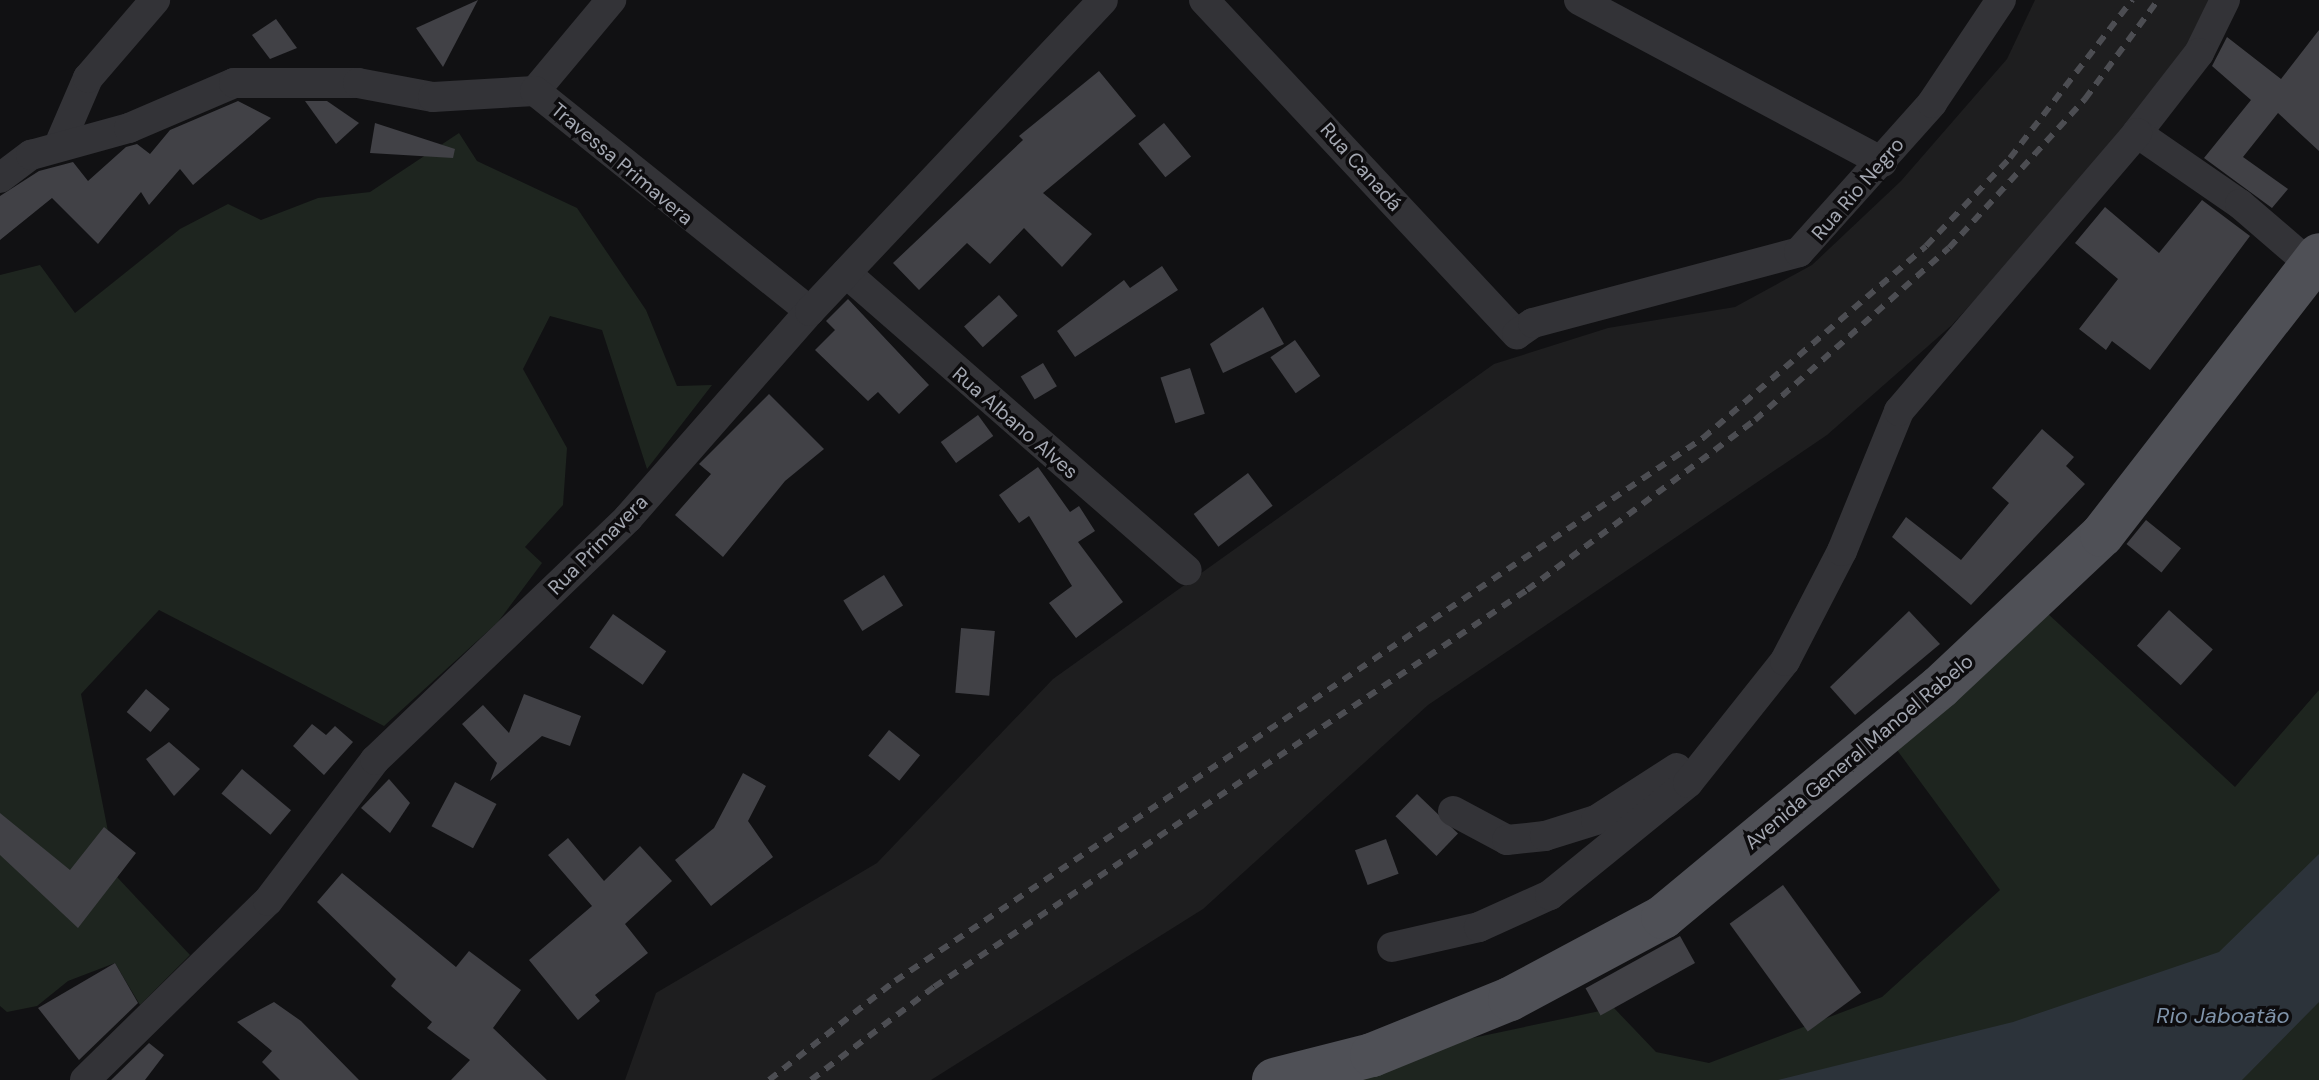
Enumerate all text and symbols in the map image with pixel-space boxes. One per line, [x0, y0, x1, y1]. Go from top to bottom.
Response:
street label: Travessa Primavera [546, 98, 698, 230]
street label: Rua Canadá [1315, 118, 1407, 216]
street label: Rua Rio Negro [1807, 133, 1909, 245]
street label: Rua Albano Alves [947, 362, 1083, 484]
street label: Rua Primavera [543, 490, 653, 600]
street label: Avenida General Manoel Rabelo [1740, 649, 1978, 855]
water label: Rio Jaboatão [2156, 1003, 2290, 1029]

